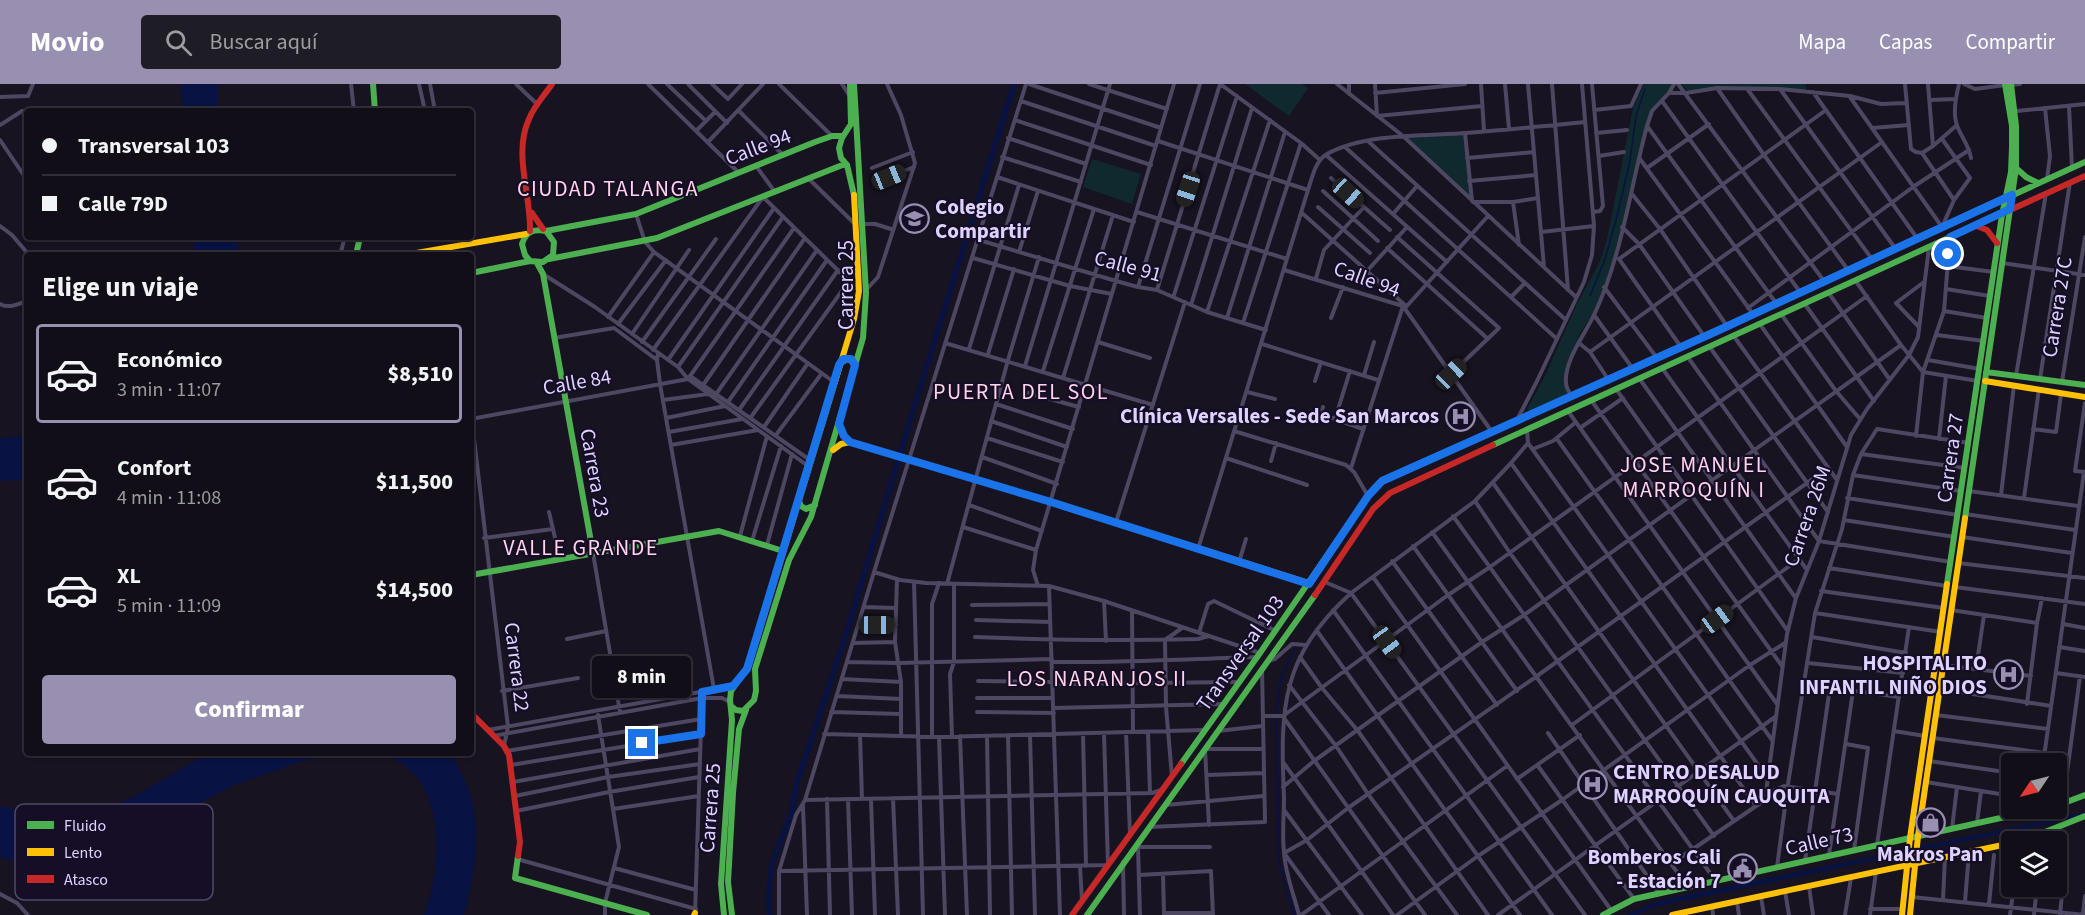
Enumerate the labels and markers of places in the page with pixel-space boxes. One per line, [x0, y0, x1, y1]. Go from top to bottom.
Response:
place label: Colegio Compartir [935, 192, 1031, 246]
school or university icon: Colegio Compartir [898, 203, 930, 235]
hospital icon: Clínica Versalles - Sede San Marcos [1444, 400, 1476, 432]
place label: Clínica Versalles - Sede San Marcos [1120, 401, 1439, 431]
place label: HOSPITALITO INFANTIL NIÑO DIOS [1799, 648, 1987, 702]
hospital icon: HOSPITALITO INFANTIL NIÑO DIOS [1992, 659, 2024, 691]
place label: CENTRO DESALUD MARROQUÍN CAUQUITA [1613, 757, 1830, 811]
hospital icon: CENTRO DESALUD MARROQUÍN CAUQUITA [1576, 768, 1608, 800]
shop icon: Makros Pan [1914, 807, 1946, 839]
place label: Makros Pan [1877, 839, 1983, 869]
place label: Bomberos Cali - Estación 7 [1587, 842, 1721, 896]
public building icon: Bomberos Cali - Estación 7 [1726, 853, 1758, 885]

